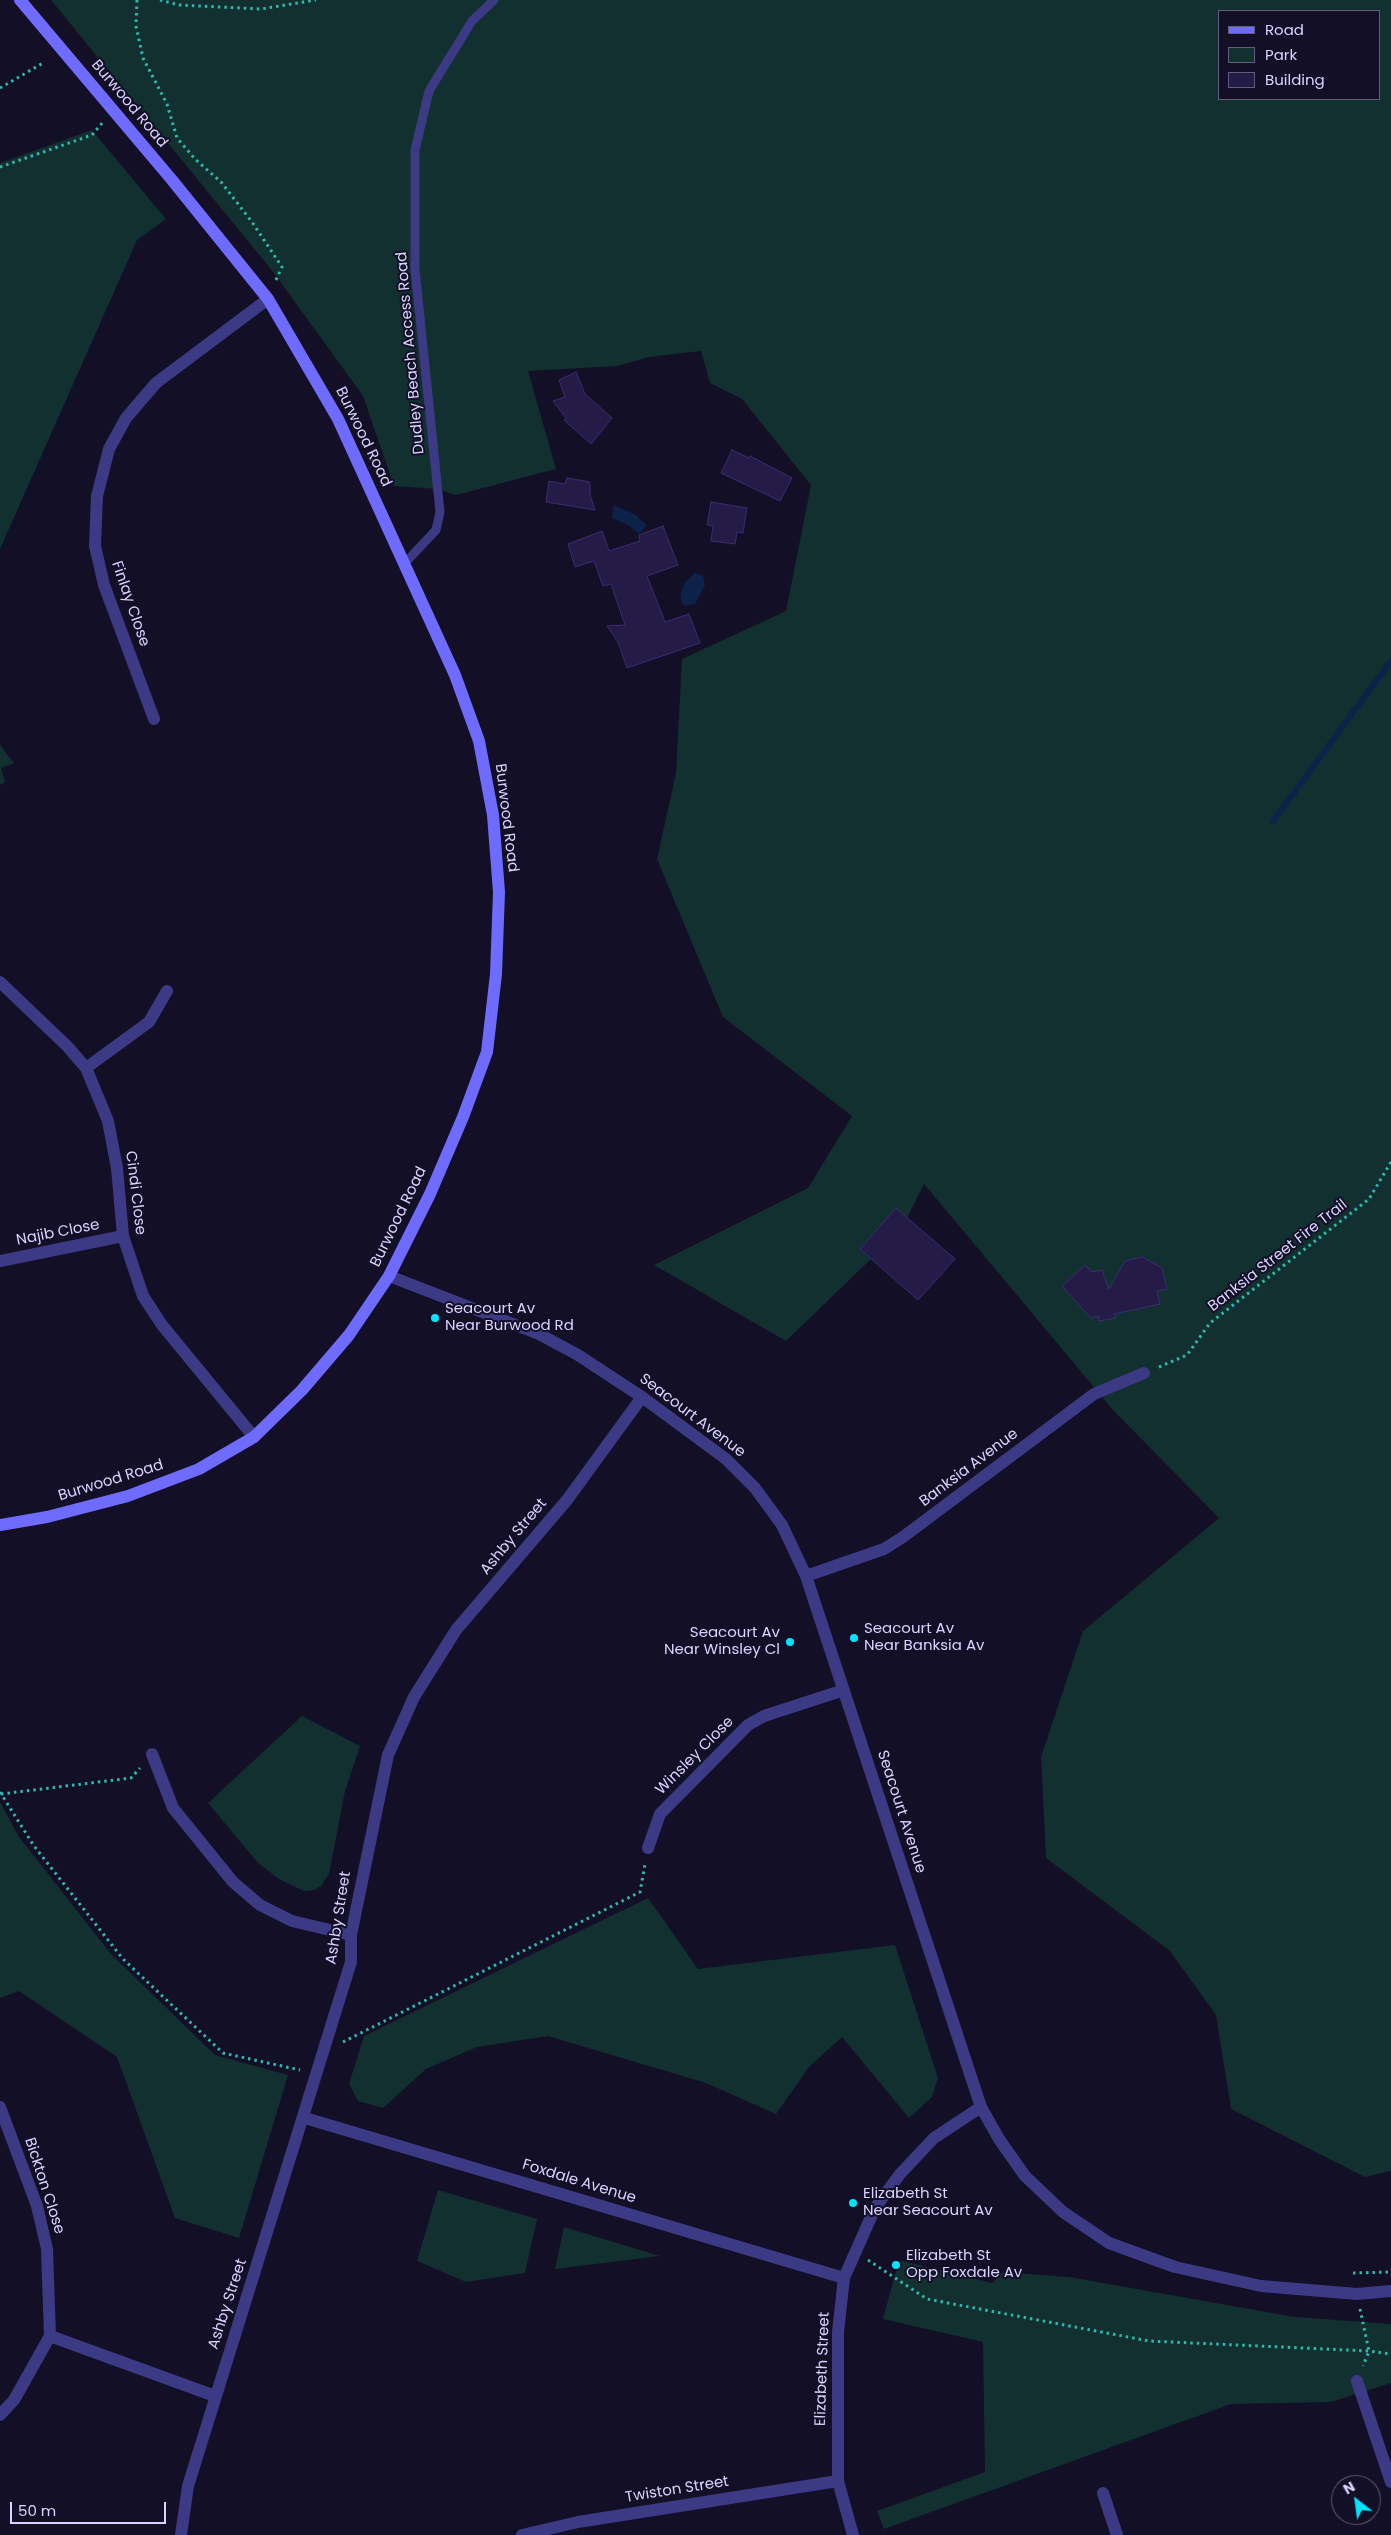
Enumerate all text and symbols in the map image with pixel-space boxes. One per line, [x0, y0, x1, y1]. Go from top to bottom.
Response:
legend [1218, 10, 1381, 100]
text: Road [1265, 19, 1304, 40]
text: Park [1265, 44, 1297, 65]
street label: Burwood Road [87, 56, 171, 152]
text: Building [1265, 69, 1325, 90]
street label: Dudley Beach Access Road [393, 251, 429, 455]
street label: Burwood Road [331, 384, 395, 490]
street label: Finlay Close [107, 559, 153, 649]
street label: Burwood Road [490, 763, 522, 873]
street label: Cindi Close [121, 1150, 149, 1236]
street label: Burwood Road [367, 1164, 431, 1270]
street label: Banksia Street Fire Trail [1205, 1196, 1351, 1316]
street label: Najib Close [15, 1216, 101, 1250]
place label: Seacourt Av Near Burwood Rd [445, 1300, 574, 1335]
marker: Seacourt Av Near Burwood Rd [429, 1312, 441, 1324]
street label: Seacourt Avenue [635, 1370, 749, 1462]
street label: Banksia Avenue [916, 1425, 1022, 1511]
street label: Burwood Road [56, 1456, 166, 1506]
street label: Ashby Street [477, 1495, 551, 1579]
place label: Seacourt Av Near Banksia Av [864, 1620, 984, 1655]
place label: Seacourt Av Near Winsley Cl [664, 1624, 780, 1659]
marker: Seacourt Av Near Banksia Av [848, 1632, 860, 1644]
marker: Seacourt Av Near Winsley Cl [784, 1636, 796, 1648]
street label: Winsley Close [652, 1713, 738, 1799]
street label: Seacourt Avenue [873, 1748, 929, 1876]
street label: Ashby Street [323, 1870, 355, 1966]
street label: Bickton Close [20, 2135, 68, 2237]
street label: Foxdale Avenue [520, 2156, 638, 2208]
place label: Elizabeth St Near Seacourt Av [863, 2185, 993, 2220]
marker: Elizabeth St Near Seacourt Av [847, 2197, 859, 2209]
place label: Elizabeth St Opp Foxdale Av [906, 2247, 1022, 2282]
street label: Ashby Street [205, 2256, 251, 2352]
marker: Elizabeth St Opp Foxdale Av [890, 2259, 902, 2271]
street label: Elizabeth Street [812, 2311, 834, 2427]
street label: Twiston Street [624, 2473, 730, 2507]
north arrow [1331, 2475, 1381, 2525]
text: N [1339, 2477, 1359, 2499]
scale bar [12, 2492, 169, 2524]
text: 50 m [18, 2500, 56, 2521]

